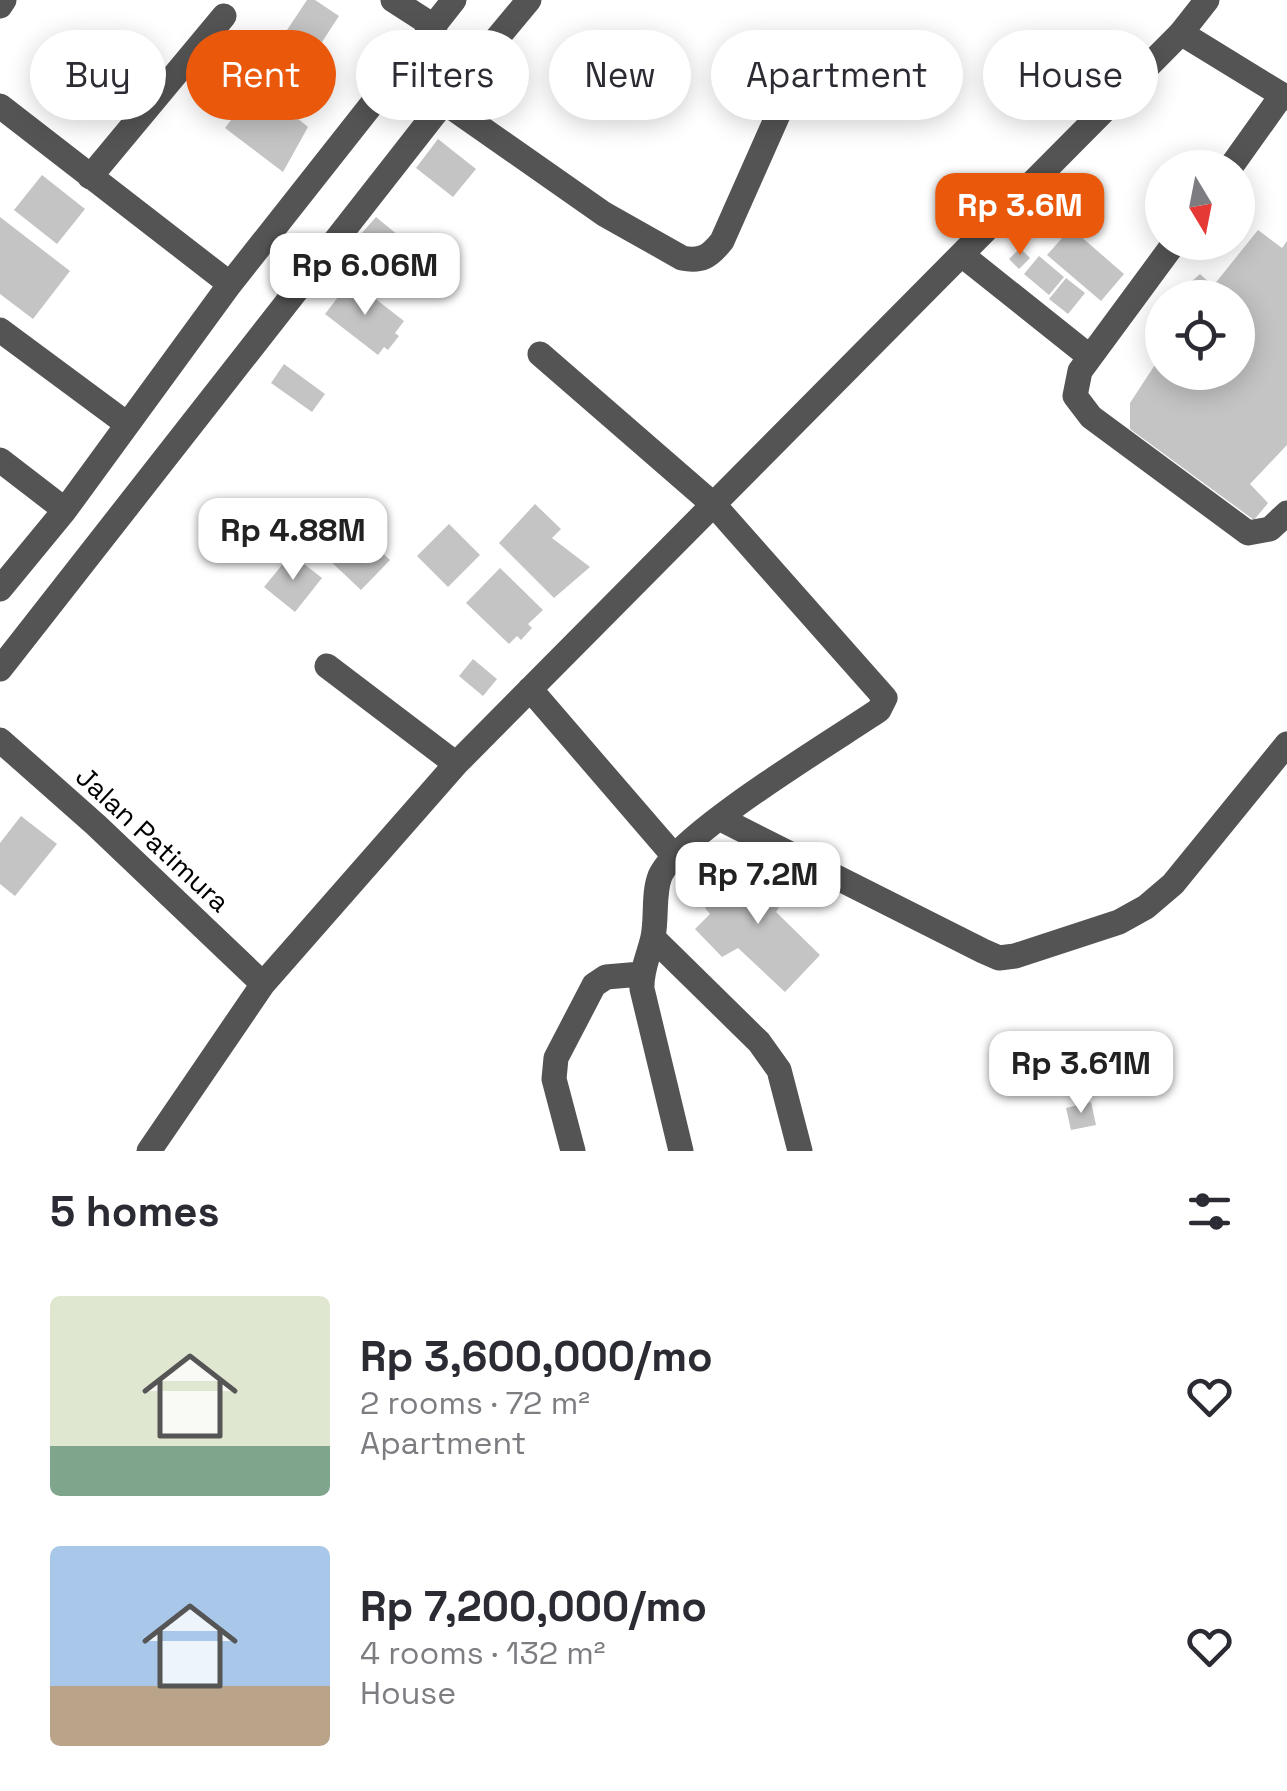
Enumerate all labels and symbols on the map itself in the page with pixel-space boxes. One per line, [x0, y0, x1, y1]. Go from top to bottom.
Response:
north arrow [1145, 150, 1255, 260]
pin: Rp 3.6M [928, 173, 1112, 258]
pin: Rp 6.06M [262, 233, 468, 318]
pin: Rp 4.88M [190, 498, 396, 583]
street label: Jalan Patimura [68, 758, 238, 920]
pin: Rp 7.2M [666, 842, 850, 927]
pin: Rp 3.61M [978, 1031, 1184, 1116]

